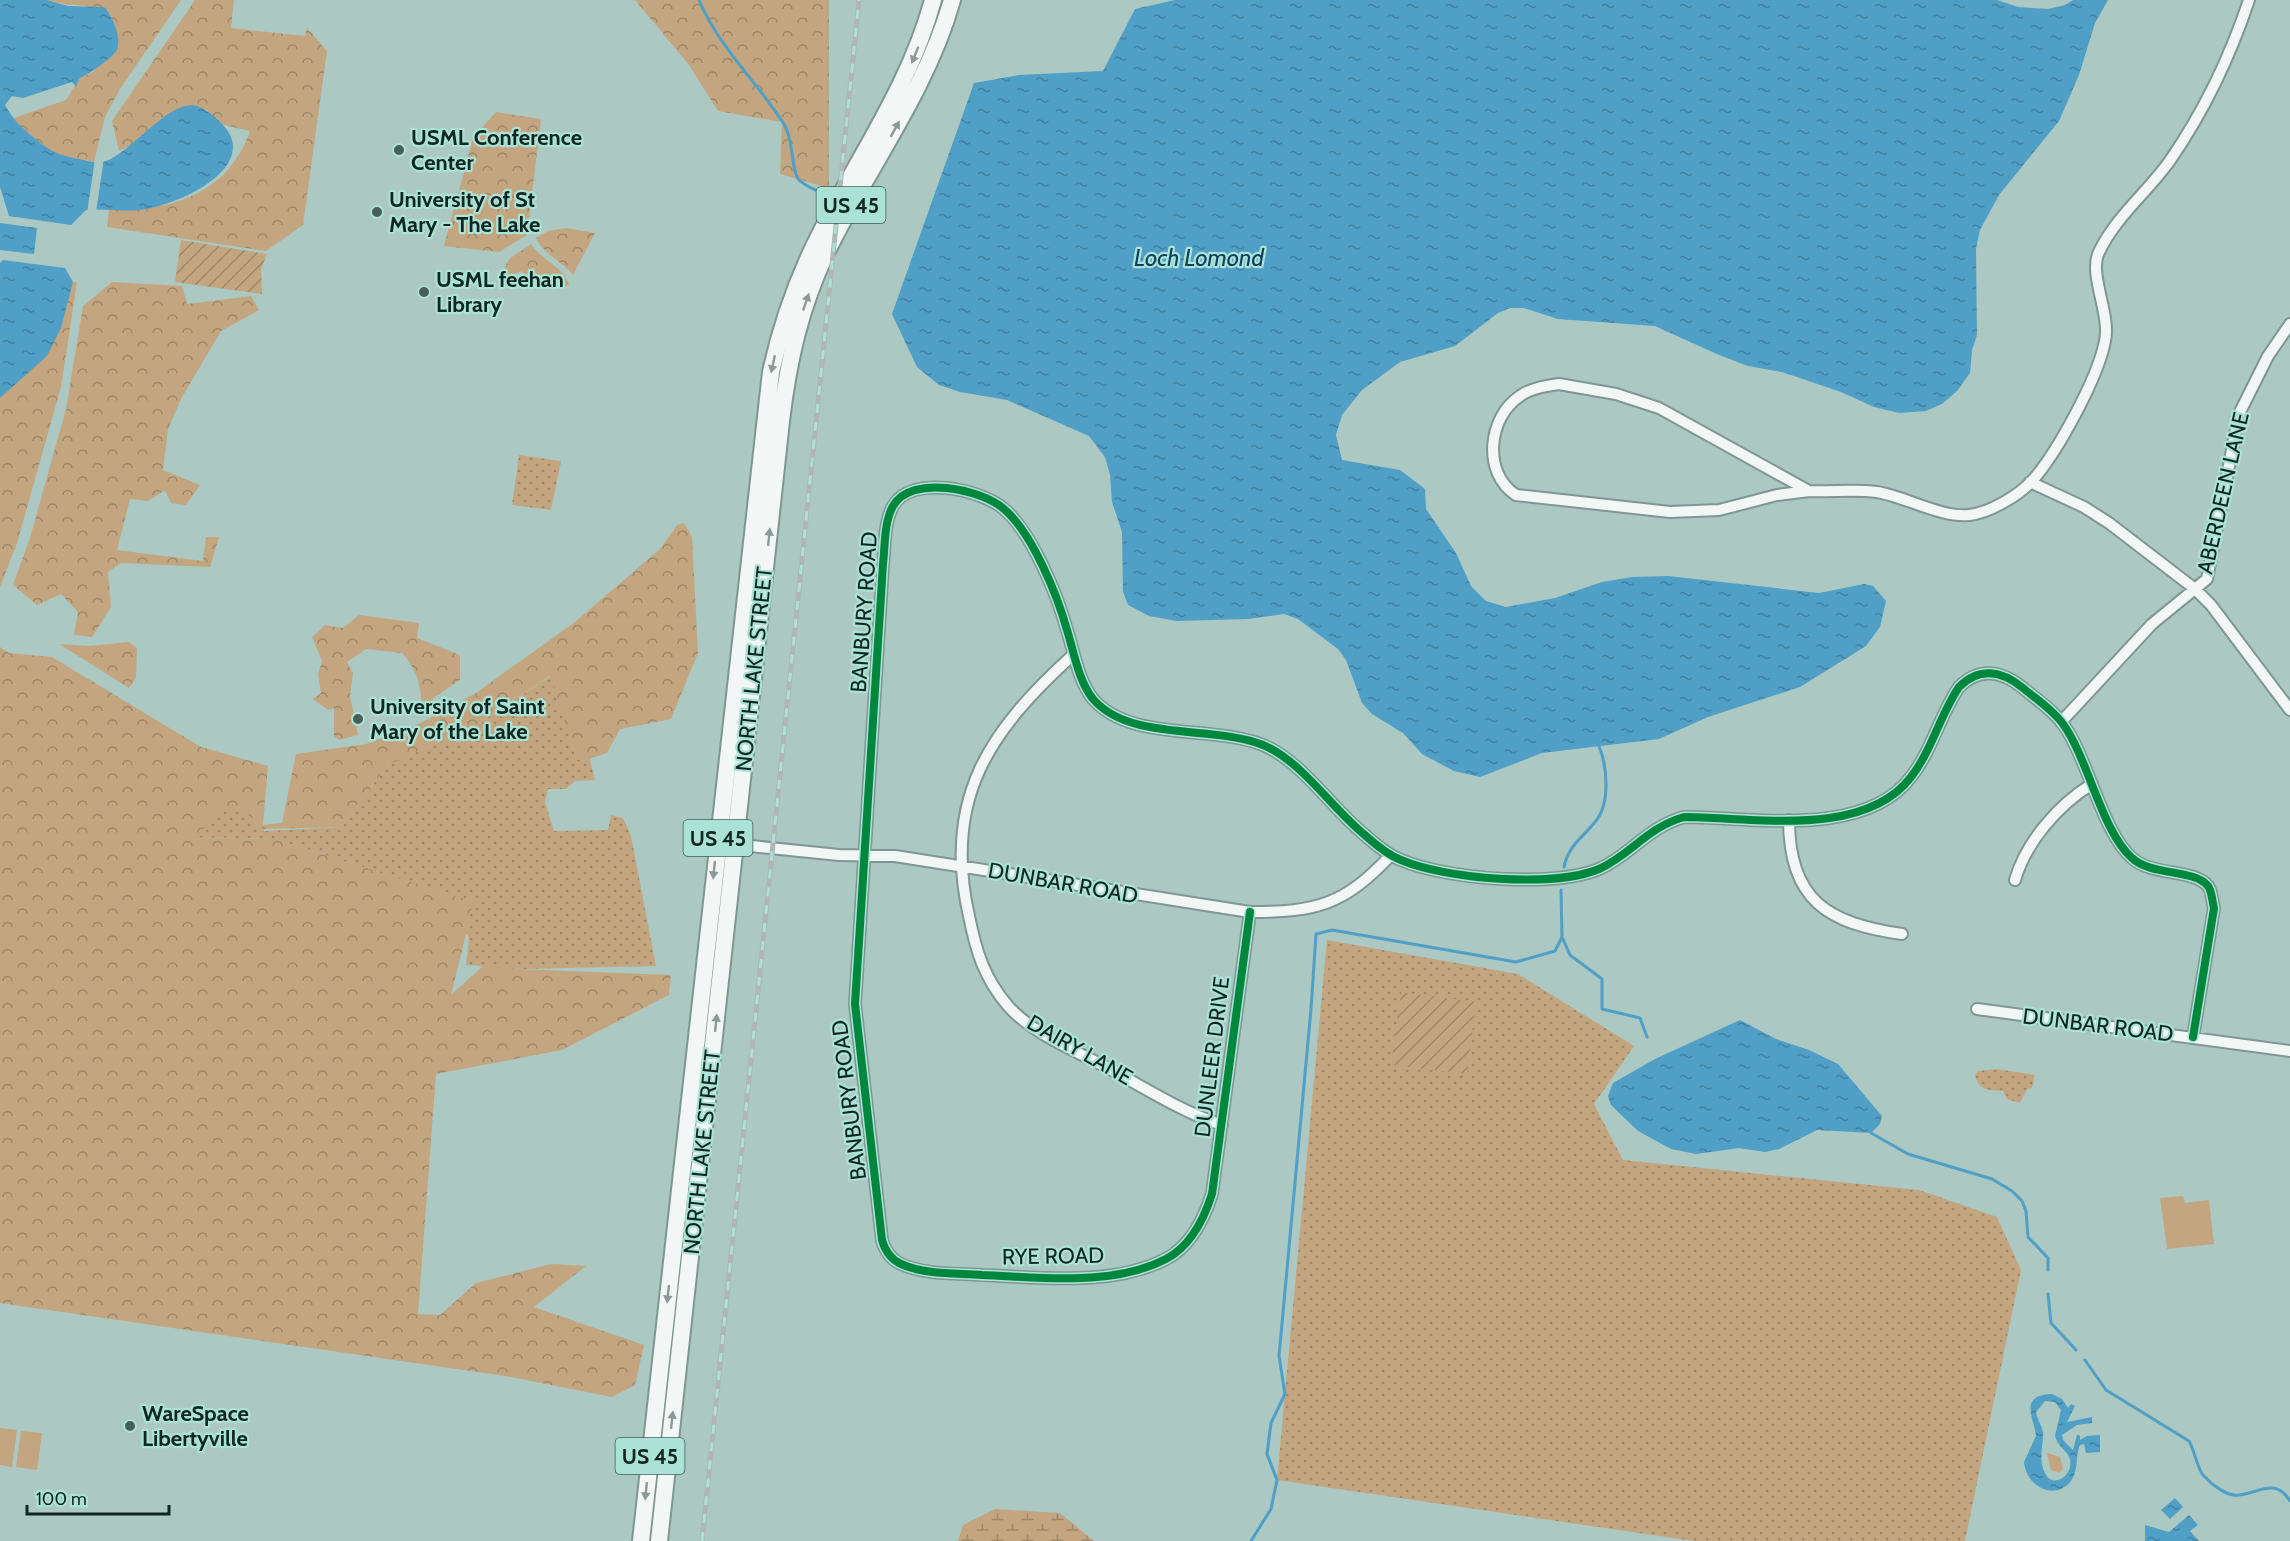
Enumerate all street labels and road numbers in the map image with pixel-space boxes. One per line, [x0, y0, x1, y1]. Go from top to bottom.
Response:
road number: US 45 [816, 187, 886, 223]
street label: ABERDEEN LANE [2191, 409, 2255, 577]
street label: BANBURY ROAD [845, 531, 883, 693]
street label: NORTH LAKE STREET [730, 565, 778, 773]
road number: US 45 [684, 820, 752, 856]
street label: DUNBAR ROAD [986, 857, 1140, 909]
street label: DUNLEER DRIVE [1189, 975, 1235, 1139]
street label: DUNBAR ROAD [2021, 1002, 2175, 1048]
street label: DAIRY LANE [1022, 1009, 1138, 1091]
street label: BANBURY ROAD [826, 1018, 872, 1182]
street label: NORTH LAKE STREET [678, 1048, 726, 1256]
street label: RYE ROAD [1002, 1242, 1104, 1270]
road number: US 45 [616, 1438, 684, 1474]

